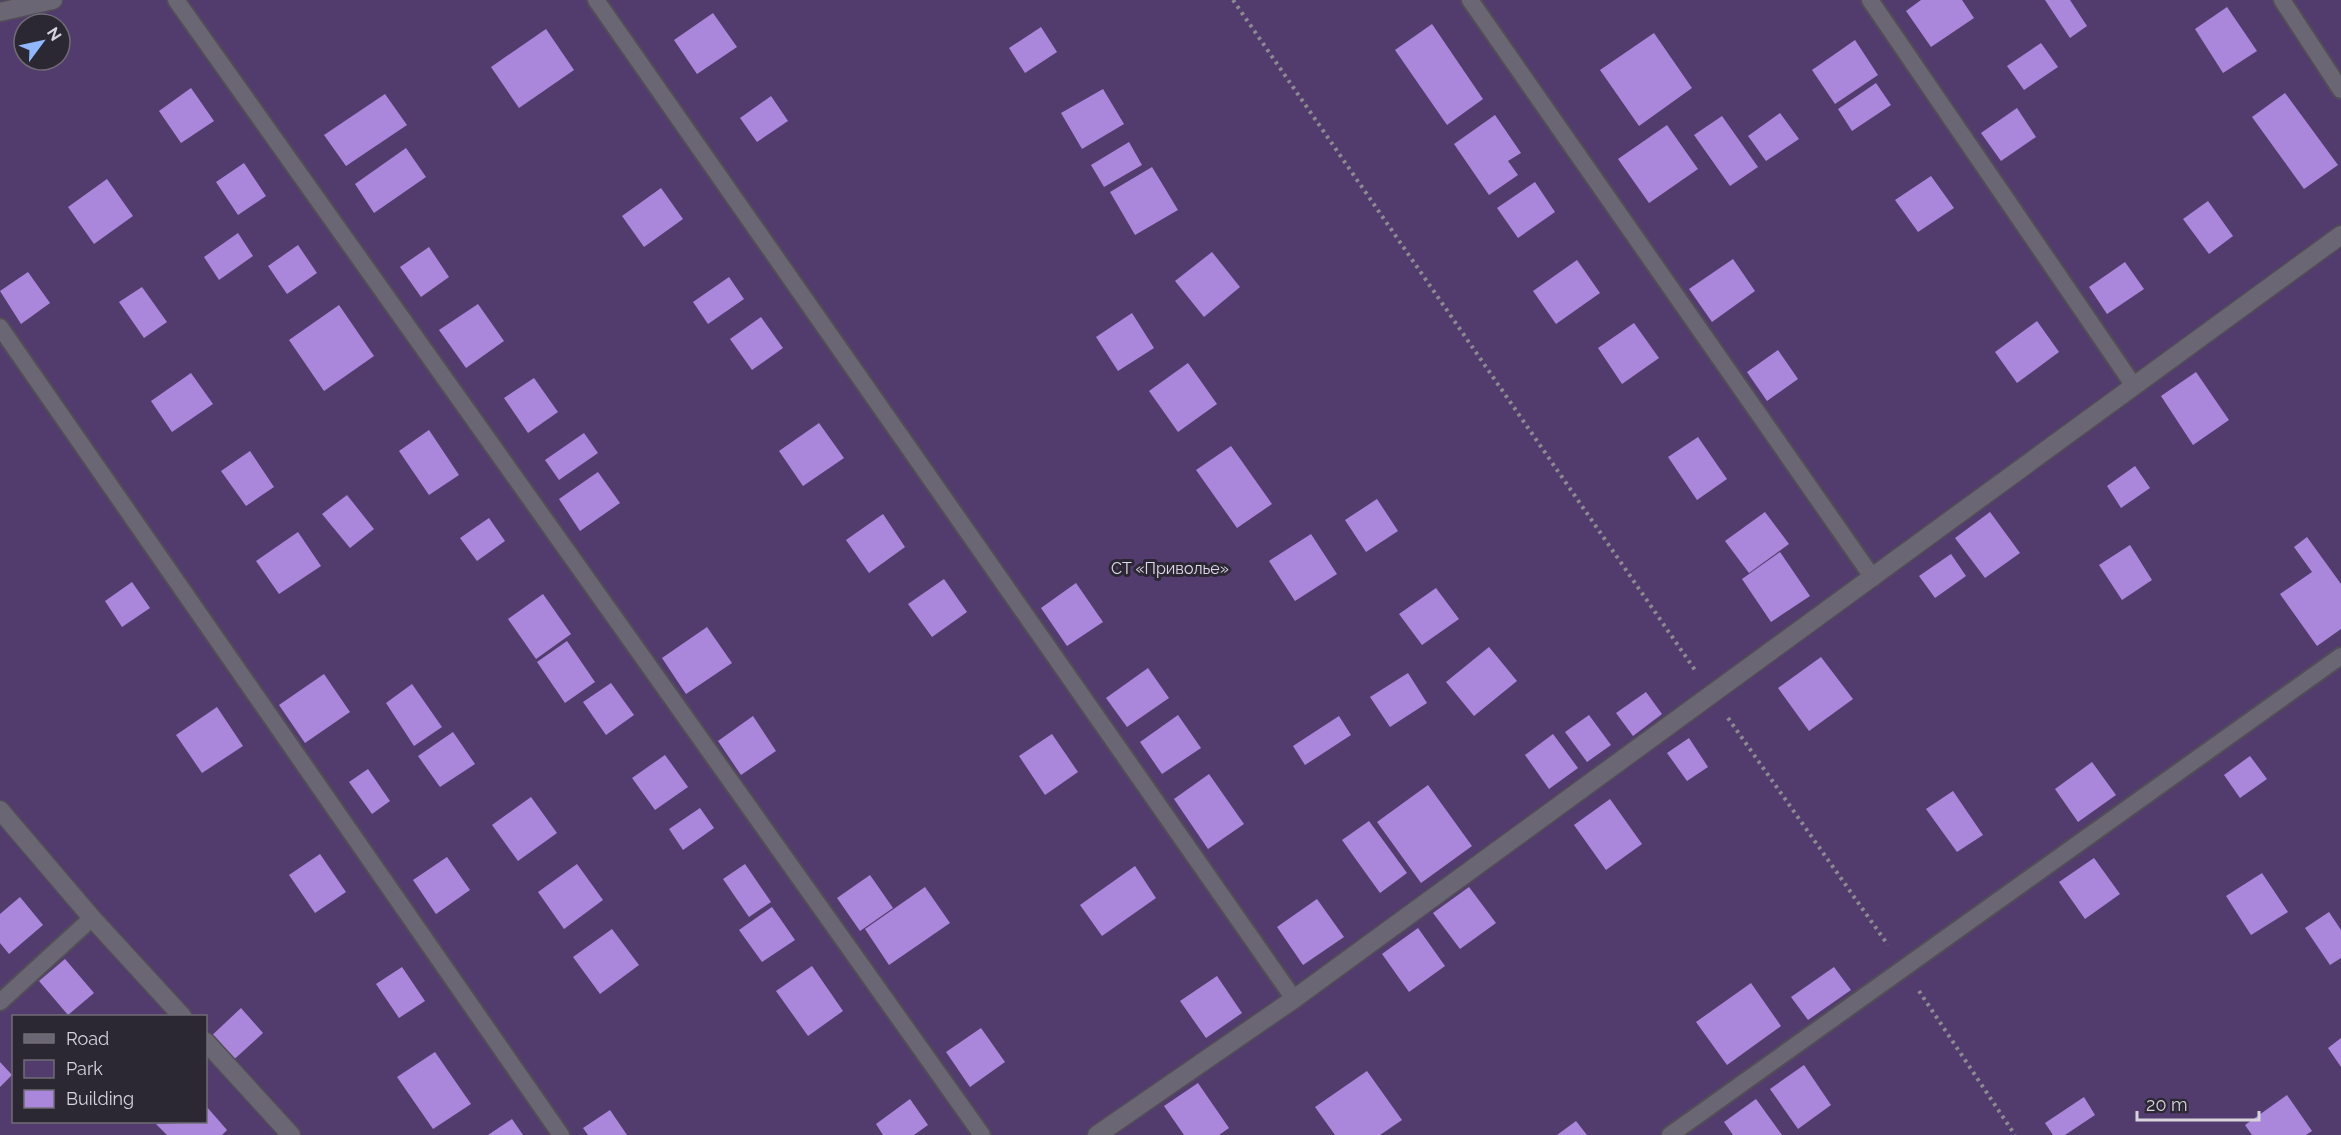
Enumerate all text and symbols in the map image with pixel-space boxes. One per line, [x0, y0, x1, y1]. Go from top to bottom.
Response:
north arrow [12, 12, 72, 72]
text: N [43, 24, 65, 44]
park label: СТ «Приволье» [1111, 559, 1229, 578]
legend [12, 1015, 207, 1123]
text: Road [66, 1028, 109, 1049]
text: Park [66, 1058, 103, 1079]
scale bar [2137, 1084, 2258, 1122]
text: Building [66, 1088, 134, 1109]
text: 20 m [2146, 1094, 2188, 1115]

